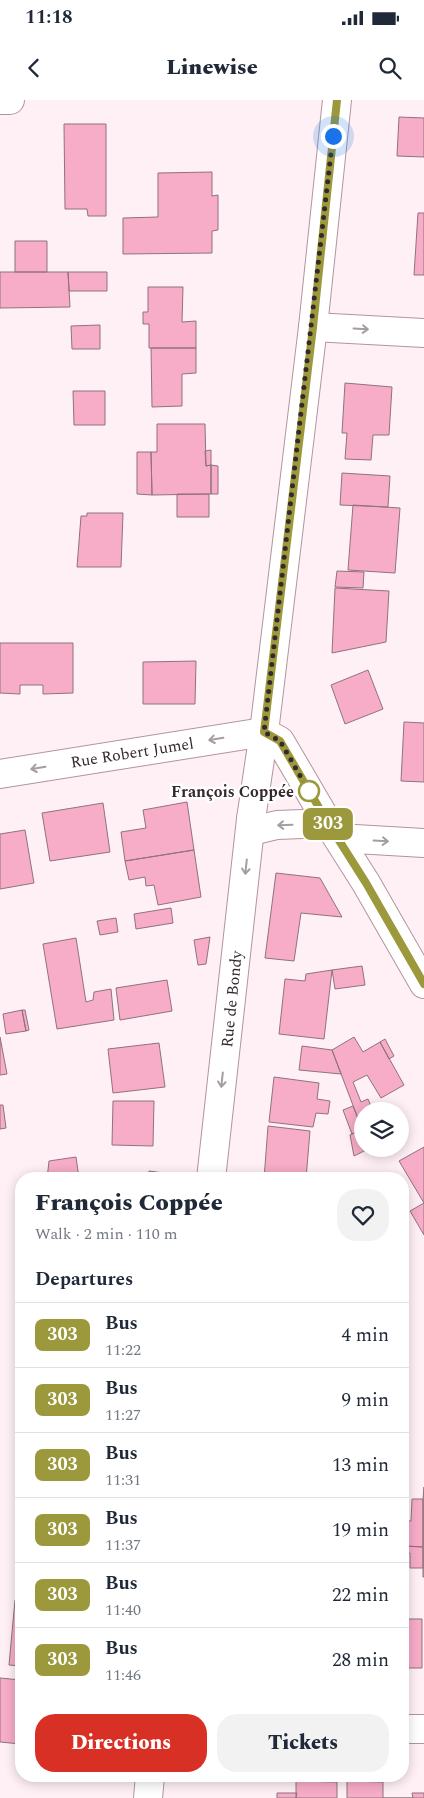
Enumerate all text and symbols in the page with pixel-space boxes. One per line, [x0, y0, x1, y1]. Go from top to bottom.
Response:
text: 11:18 [25, 3, 73, 32]
text: Linewise [166, 51, 258, 84]
icon: back [20, 54, 48, 82]
icon: search [376, 54, 404, 82]
your location [321, 124, 346, 149]
one-way arrow [353, 325, 369, 334]
street label: Rue Robert Jumel [69, 731, 196, 775]
one-way arrow [208, 734, 224, 744]
one-way arrow [31, 763, 47, 773]
place label: François Coppée [171, 780, 294, 804]
marker: François Coppée [298, 780, 320, 802]
line badge: 303 [299, 808, 357, 840]
text: 303 [313, 810, 343, 837]
one-way arrow [277, 820, 293, 829]
one-way arrow [373, 836, 389, 845]
one-way arrow [241, 858, 251, 874]
street label: Rue de Bondy [215, 948, 249, 1049]
one-way arrow [217, 1072, 227, 1088]
map controls [354, 1102, 409, 1157]
button: layers [354, 1102, 409, 1157]
text: François Coppée [35, 1185, 223, 1221]
button: heart [337, 1189, 389, 1241]
text: Walk · 2 min · 110 m [35, 1222, 178, 1246]
text: Departures [35, 1265, 133, 1294]
text: Bus [105, 1309, 138, 1338]
text: 303 [47, 1321, 78, 1348]
text: 4 min [341, 1321, 389, 1350]
text: 11:22 [105, 1338, 141, 1362]
text: Bus [105, 1374, 138, 1403]
text: 303 [47, 1386, 78, 1413]
text: 9 min [341, 1386, 389, 1415]
text: 11:27 [105, 1403, 141, 1427]
text: Bus [105, 1439, 138, 1468]
text: 303 [47, 1451, 78, 1478]
text: 13 min [332, 1451, 389, 1480]
text: 11:31 [105, 1468, 141, 1492]
text: Bus [105, 1504, 138, 1533]
text: 303 [47, 1516, 78, 1543]
text: 19 min [332, 1516, 389, 1545]
text: 11:37 [105, 1533, 141, 1557]
text: Bus [105, 1569, 138, 1598]
text: 303 [47, 1581, 78, 1608]
text: 22 min [332, 1581, 389, 1610]
text: 11:40 [105, 1598, 141, 1622]
text: Bus [105, 1634, 138, 1663]
text: 303 [47, 1646, 78, 1673]
text: 28 min [332, 1646, 389, 1675]
text: 11:46 [105, 1663, 141, 1687]
button: Directions [35, 1714, 207, 1772]
button: Tickets [217, 1714, 389, 1772]

